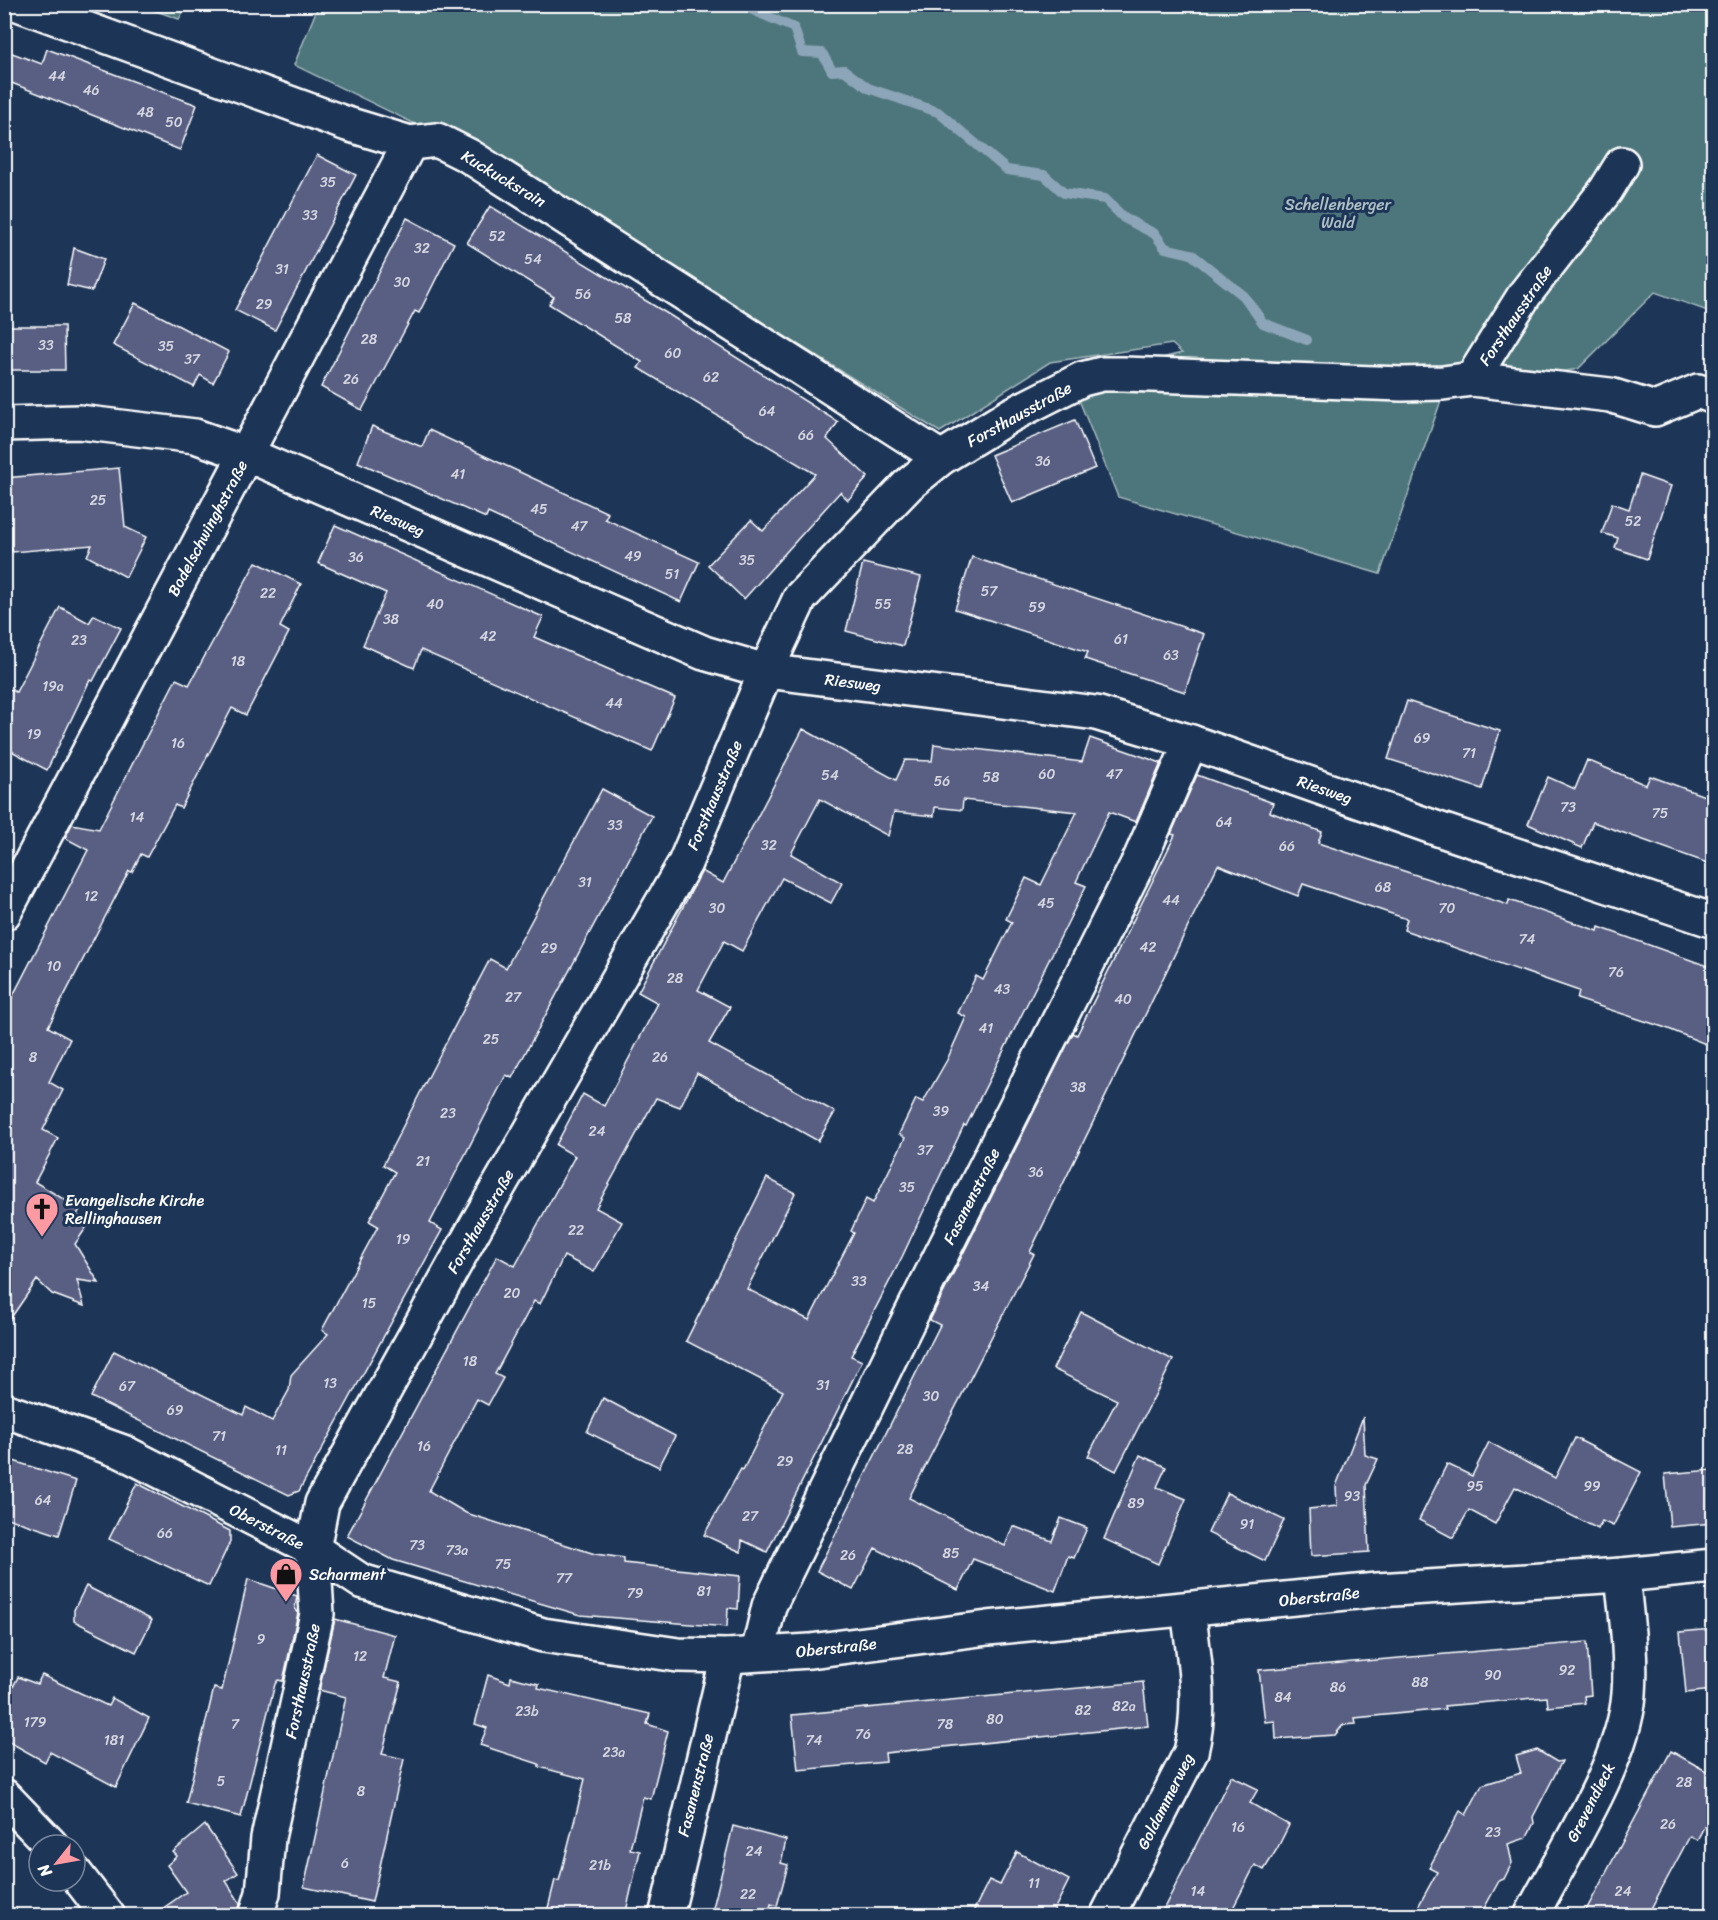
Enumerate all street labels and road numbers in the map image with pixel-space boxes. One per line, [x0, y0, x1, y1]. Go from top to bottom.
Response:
street label: Kuckucksrain [456, 142, 552, 215]
street label: Forsthausstraße [1471, 259, 1560, 372]
street label: Forsthausstraße [961, 373, 1077, 455]
street label: Bodelschwinghstraße [159, 455, 256, 602]
street label: Riesweg [366, 496, 430, 545]
street label: Riesweg [823, 665, 883, 700]
street label: Forsthausstraße [678, 736, 751, 855]
street label: Riesweg [1293, 767, 1356, 812]
street label: Fasanenstraße [935, 1143, 1008, 1250]
street label: Forsthausstraße [439, 1163, 522, 1279]
street label: Oberstraße [224, 1495, 310, 1558]
street label: Oberstraße [1277, 1578, 1361, 1615]
street label: Forsthausstraße [276, 1621, 329, 1741]
street label: Oberstraße [794, 1629, 878, 1666]
street label: Fasanenstraße [669, 1730, 722, 1840]
street label: Goldammerweg [1129, 1748, 1202, 1855]
street label: Grevendieck [1558, 1757, 1623, 1847]

